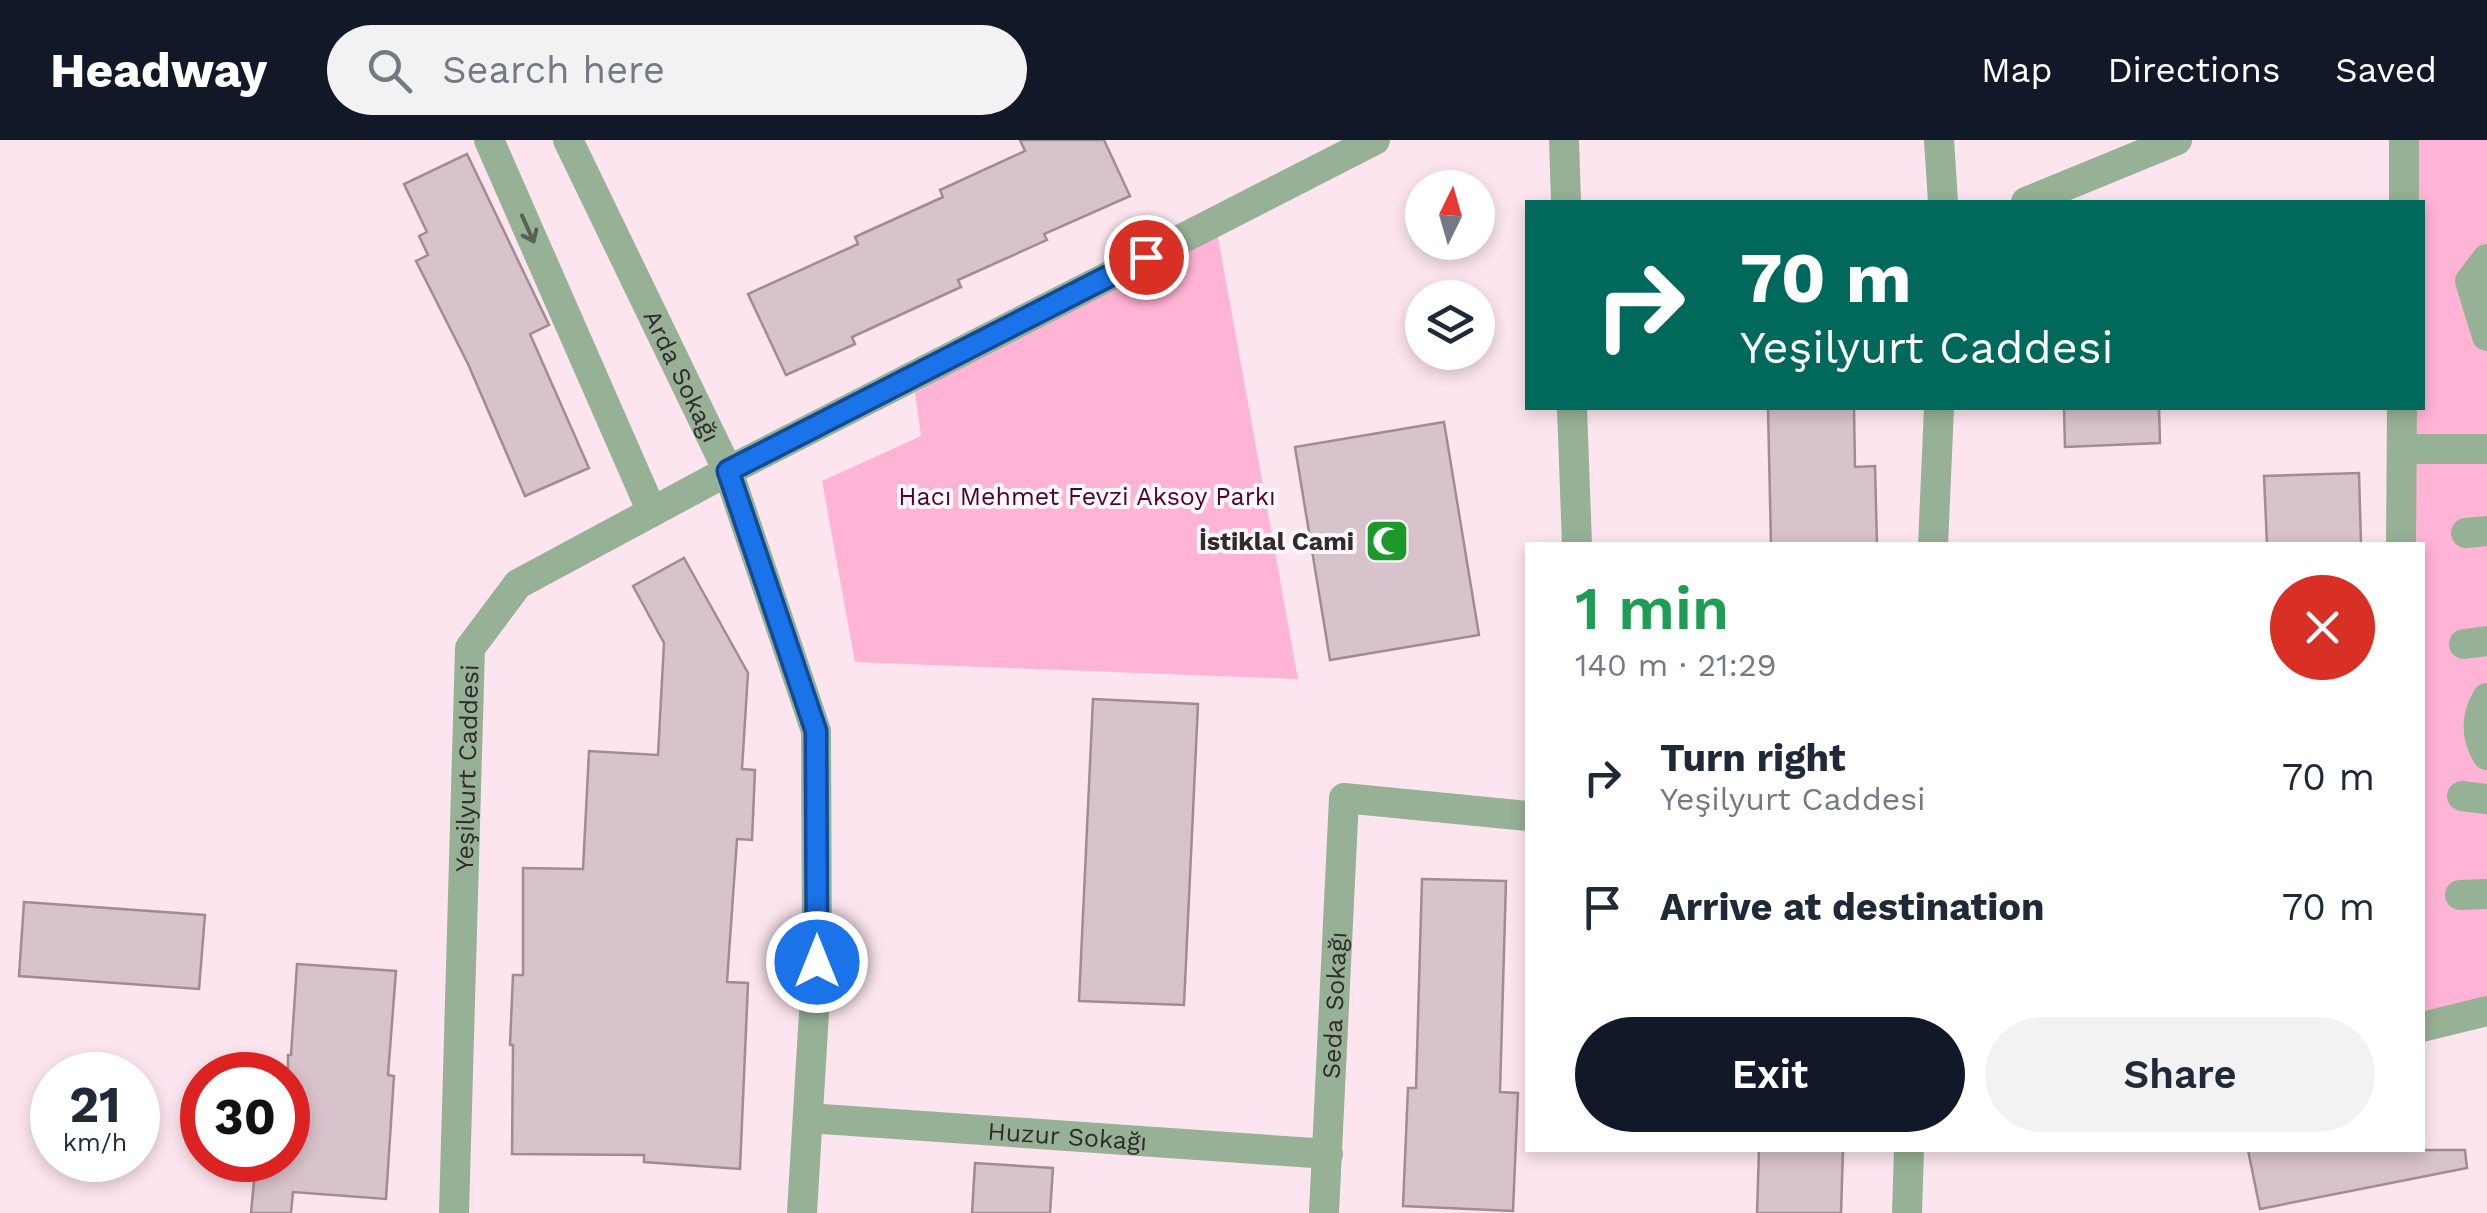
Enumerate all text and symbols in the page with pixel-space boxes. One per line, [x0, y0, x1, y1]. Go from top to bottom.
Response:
search box [327, 25, 1027, 115]
text: Headway [50, 42, 267, 99]
icon: search [362, 43, 417, 98]
text: Search here [442, 48, 665, 92]
text: Map [1981, 49, 2052, 91]
text: Directions [2107, 49, 2280, 91]
text: Saved [2335, 49, 2437, 91]
north arrow [1405, 170, 1495, 260]
map controls [1405, 170, 1495, 370]
one-way arrow [520, 213, 538, 244]
pin [1104, 215, 1189, 300]
icon: arrive [1119, 230, 1174, 285]
text: 70 m [1740, 237, 1912, 319]
icon: right [1575, 240, 1705, 370]
button: layers [1405, 280, 1495, 370]
street label: Arda Sokağı [638, 305, 726, 447]
text: Yeşilyurt Caddesi [1740, 321, 2113, 374]
park label: Hacı Mehmet Fevzi Aksoy Parkı [898, 482, 1276, 511]
mosque icon: İstiklal Cami [1364, 518, 1410, 564]
place label: İstiklal Cami [1199, 527, 1354, 556]
text: 1 min [1575, 573, 1729, 644]
button: close [2270, 575, 2375, 680]
text: 140 m · 21:29 [1575, 646, 1776, 684]
street label: Yeşilyurt Caddesi [449, 664, 484, 872]
text: Turn right [1660, 736, 1846, 780]
icon: right [1575, 750, 1630, 805]
text: 70 m [2282, 755, 2375, 799]
text: Yeşilyurt Caddesi [1660, 780, 1926, 818]
icon: arrive [1575, 880, 1630, 935]
text: Arrive at destination [1660, 885, 2045, 929]
text: 70 m [2282, 885, 2375, 929]
position arrow [765, 910, 869, 1014]
street label: Seda Sokağı [1316, 931, 1352, 1080]
button: Exit [1575, 1017, 1965, 1132]
button: Share [1985, 1017, 2375, 1132]
speed limit sign: 30 [180, 1052, 310, 1182]
text: 21 [69, 1075, 121, 1134]
street label: Huzur Sokağı [987, 1116, 1148, 1156]
text: km/h [63, 1128, 127, 1157]

